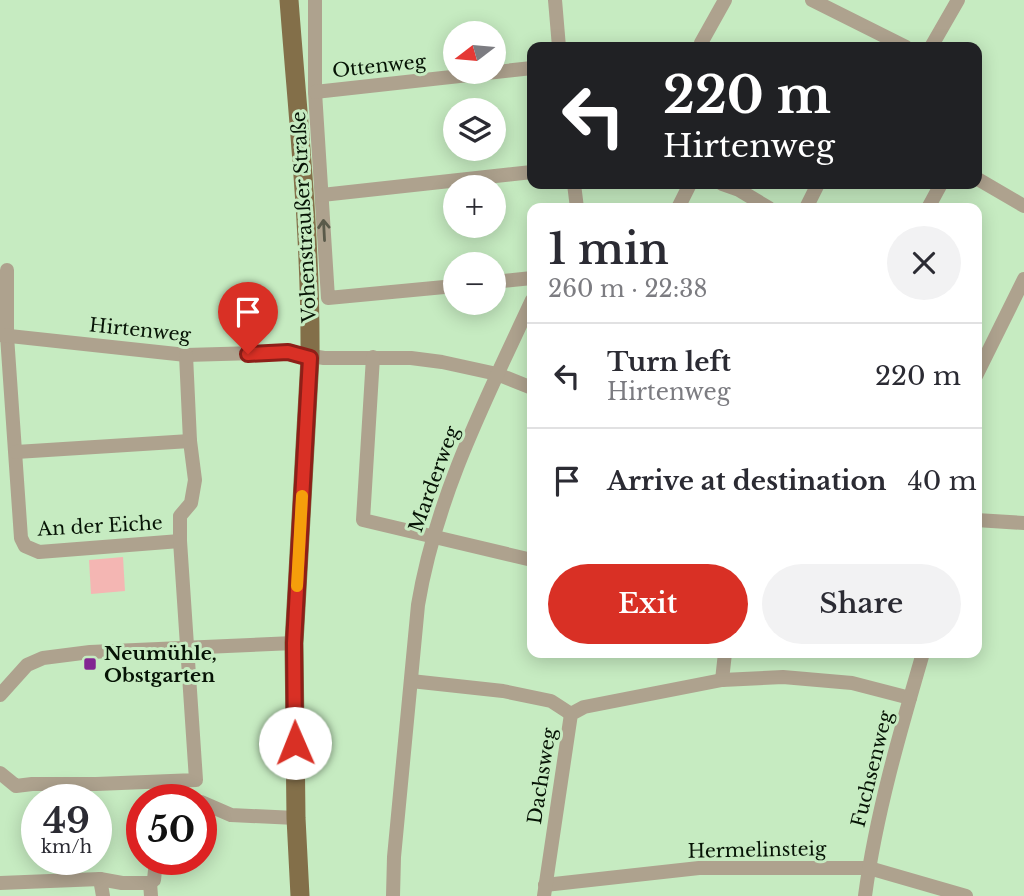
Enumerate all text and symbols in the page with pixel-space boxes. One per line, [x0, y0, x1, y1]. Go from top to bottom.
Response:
north arrow [443, 21, 506, 84]
map controls [443, 21, 506, 315]
street label: Ottenweg [331, 50, 428, 82]
text: 220 m [663, 65, 831, 126]
icon: left [548, 70, 639, 161]
button: layers [443, 98, 506, 161]
street label: Vohenstraußer Straße [287, 111, 321, 324]
text: Hirtenweg [663, 126, 835, 166]
button: + [443, 175, 506, 238]
one-way arrow [318, 219, 331, 242]
text: 1 min [548, 223, 669, 275]
button: close [887, 226, 961, 300]
button: − [443, 252, 506, 315]
text: 260 m · 22:38 [548, 275, 707, 303]
pin [218, 282, 278, 354]
icon: arrive [229, 293, 267, 331]
street label: Hirtenweg [88, 313, 193, 347]
text: Turn left [607, 346, 731, 378]
icon: left [548, 357, 586, 395]
text: 220 m [875, 360, 961, 392]
text: Hirtenweg [607, 378, 731, 406]
street label: Marderweg [404, 422, 464, 535]
icon: arrive [548, 462, 586, 500]
text: Arrive at destination [607, 465, 887, 497]
text: 40 m [908, 465, 977, 497]
street label: An der Eiche [36, 511, 163, 541]
button: Exit [548, 564, 748, 644]
button: Share [762, 564, 961, 644]
place label: Neumühle, Obstgarten [104, 642, 217, 687]
marker: Neumühle, Obstgarten [82, 656, 98, 672]
position arrow [258, 706, 332, 780]
street label: Fuchsenweg [846, 708, 898, 830]
street label: Dachsweg [523, 726, 561, 826]
speed limit sign: 50 [126, 784, 217, 875]
text: 49 [43, 799, 90, 842]
text: km/h [41, 836, 92, 858]
street label: Hermelinsteig [687, 837, 827, 863]

